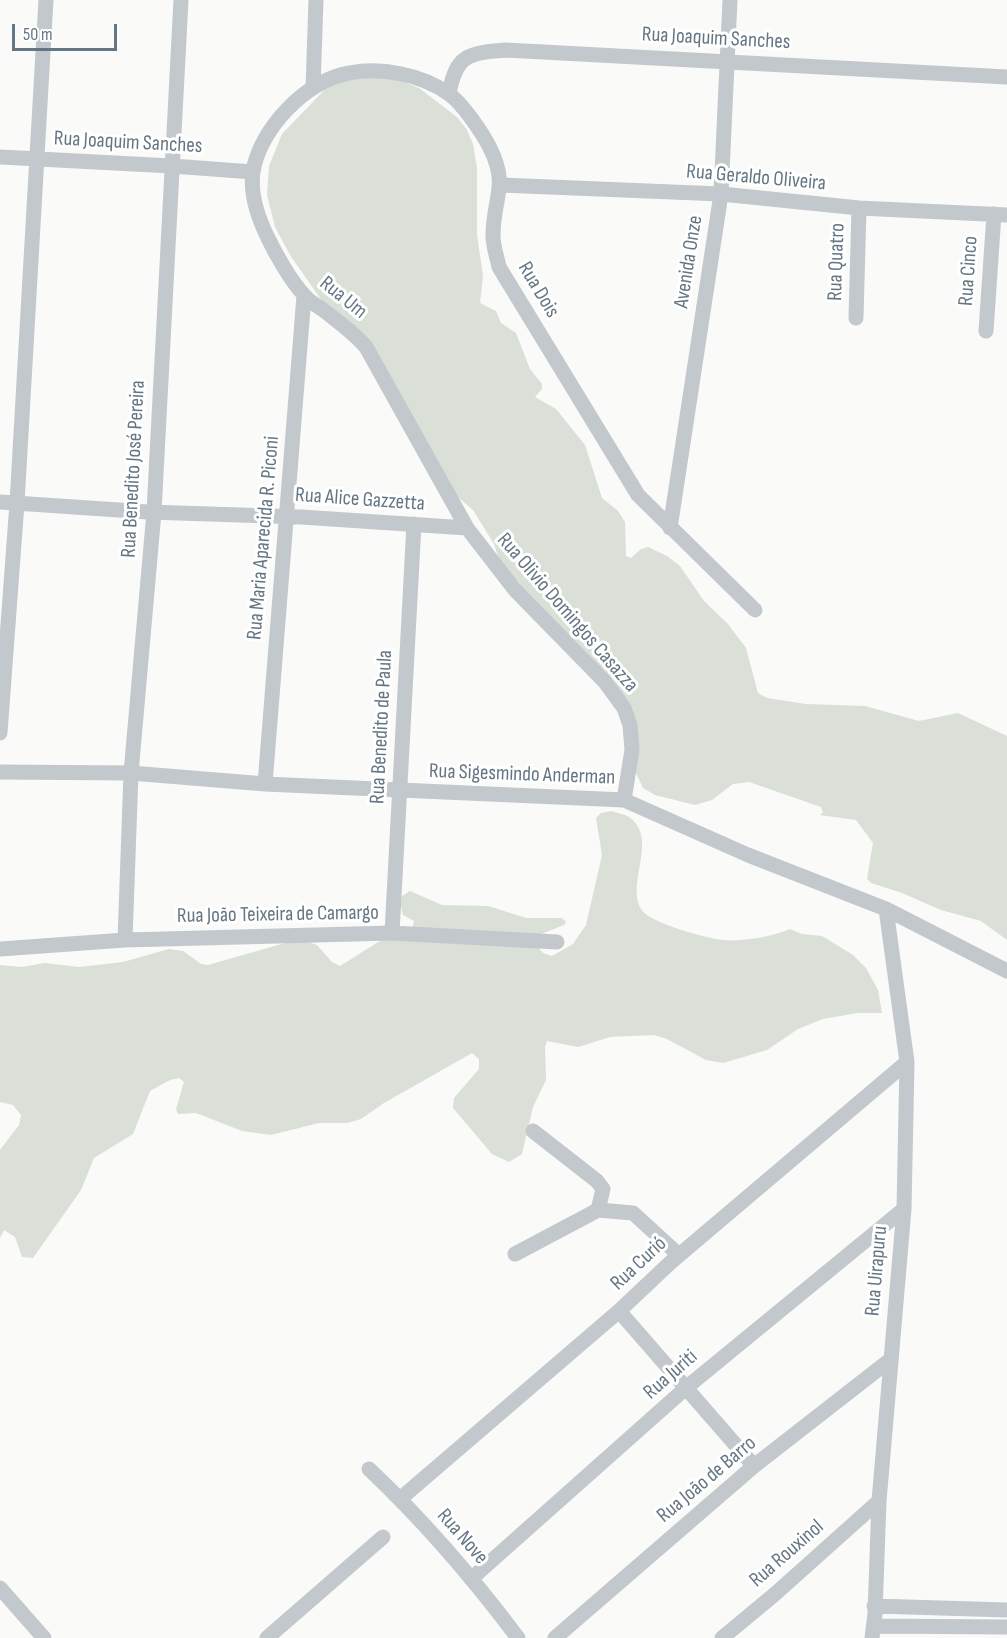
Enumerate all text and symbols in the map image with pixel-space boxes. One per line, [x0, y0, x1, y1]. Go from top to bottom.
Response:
scale bar [15, 12, 120, 50]
street label: Rua Joaquim Sanches [641, 23, 791, 55]
text: 50 m [23, 24, 53, 45]
street label: Rua Joaquim Sanches [53, 127, 203, 159]
street label: Rua Geraldo Oliveira [685, 159, 827, 197]
street label: Avenida Onze [669, 214, 709, 310]
street label: Rua Quatro [823, 223, 851, 301]
street label: Rua Cinco [954, 235, 984, 307]
street label: Rua Dois [512, 258, 564, 322]
street label: Rua Um [314, 271, 372, 325]
street label: Rua Benedito José Pereira [117, 380, 151, 558]
street label: Rua Maria Aparecida R. Piconi [243, 435, 285, 641]
street label: Rua Alice Gazzetta [294, 483, 426, 517]
street label: Rua Olivio Domingos Casazza [491, 528, 643, 698]
street label: Rua Benedito de Paula [365, 649, 399, 805]
street label: Rua Sigesmindo Anderman [428, 759, 616, 791]
street label: Rua João Teixeira de Camargo [177, 901, 379, 929]
street label: Rua Uirapuru [861, 1225, 893, 1317]
street label: Rua Curió [606, 1232, 672, 1296]
street label: Rua Juriti [639, 1345, 703, 1405]
street label: Rua João de Barro [652, 1431, 762, 1529]
street label: Rua Nove [431, 1504, 493, 1570]
street label: Rua Rouxinol [745, 1515, 829, 1593]

